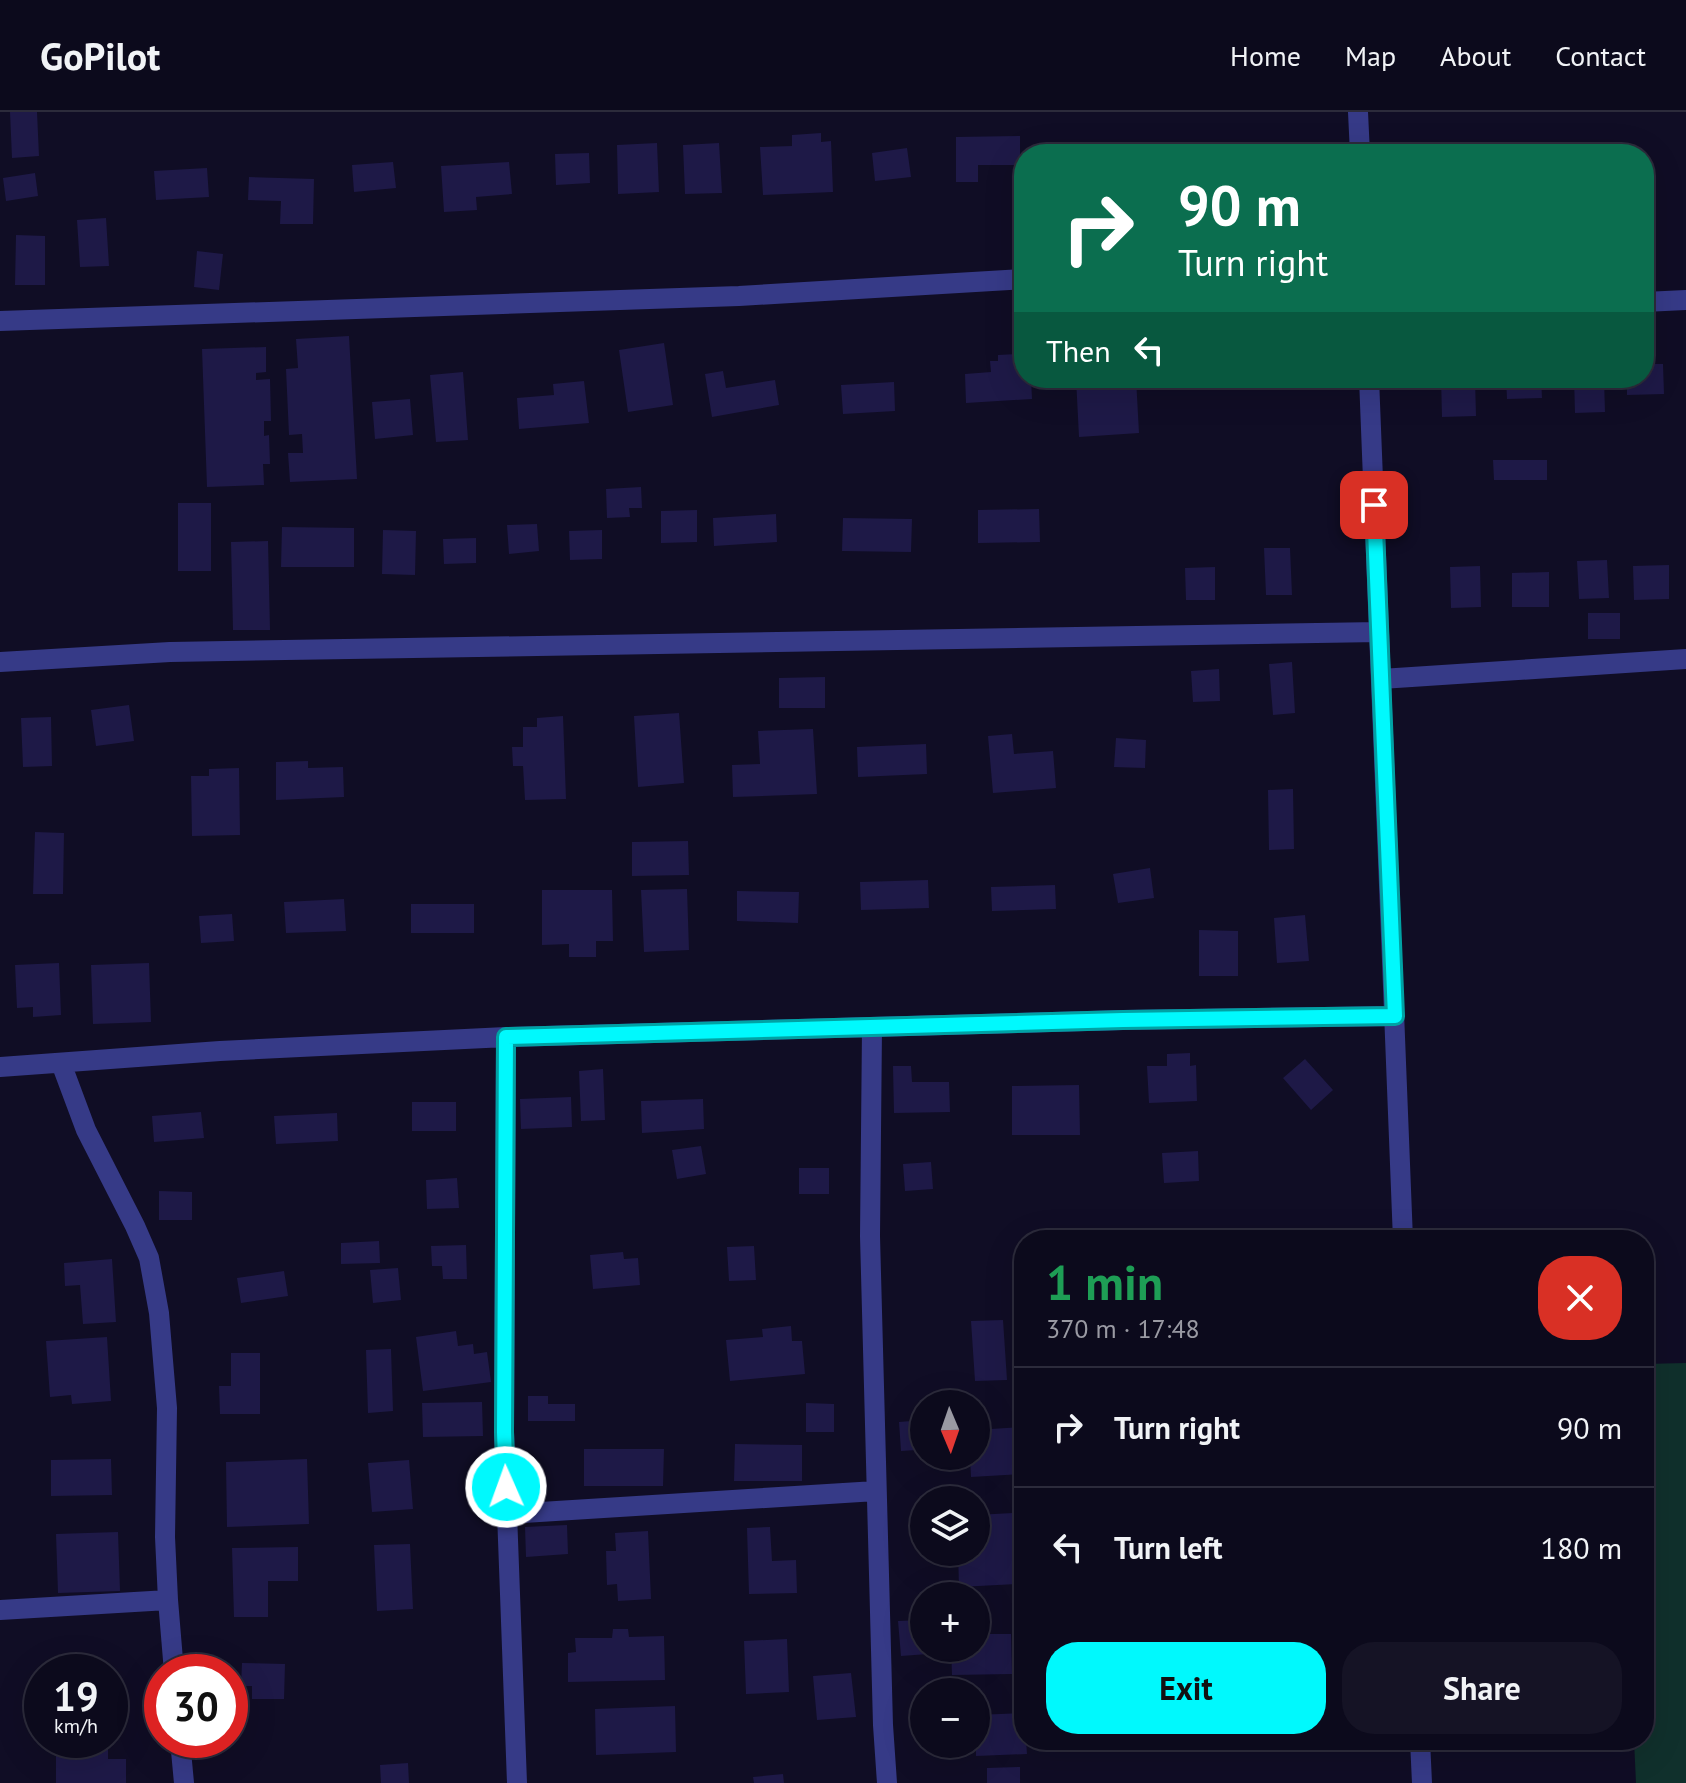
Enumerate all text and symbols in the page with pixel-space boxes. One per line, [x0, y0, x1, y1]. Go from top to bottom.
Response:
text: GoPilot [40, 31, 160, 80]
text: Home [1230, 37, 1301, 74]
text: Map [1345, 37, 1396, 74]
text: About [1440, 37, 1511, 74]
text: Contact [1555, 37, 1646, 74]
text: 90 m [1178, 169, 1301, 241]
icon: right [1046, 176, 1150, 280]
text: Turn right [1178, 239, 1328, 286]
icon: left [1127, 328, 1171, 372]
text: Then [1046, 331, 1111, 370]
pin [1340, 471, 1408, 539]
icon: arrive [1352, 483, 1396, 527]
text: 1 min [1046, 1251, 1163, 1313]
button: close [1538, 1256, 1622, 1340]
text: 370 m · 17:48 [1046, 1312, 1200, 1345]
north arrow [910, 1390, 990, 1470]
map controls [910, 1390, 990, 1758]
icon: right [1046, 1405, 1090, 1449]
text: Turn right [1114, 1408, 1240, 1447]
text: 90 m [1557, 1408, 1622, 1447]
position arrow [464, 1445, 548, 1529]
button: layers [910, 1486, 990, 1566]
icon: left [1046, 1525, 1090, 1569]
text: Turn left [1114, 1528, 1222, 1567]
text: 180 m [1541, 1528, 1622, 1567]
button: + [910, 1582, 990, 1662]
button: Exit [1046, 1642, 1326, 1734]
button: Share [1342, 1642, 1622, 1734]
speed limit sign: 30 [144, 1654, 248, 1758]
text: 19 [53, 1670, 99, 1722]
button: − [910, 1678, 990, 1758]
text: km/h [54, 1713, 98, 1739]

